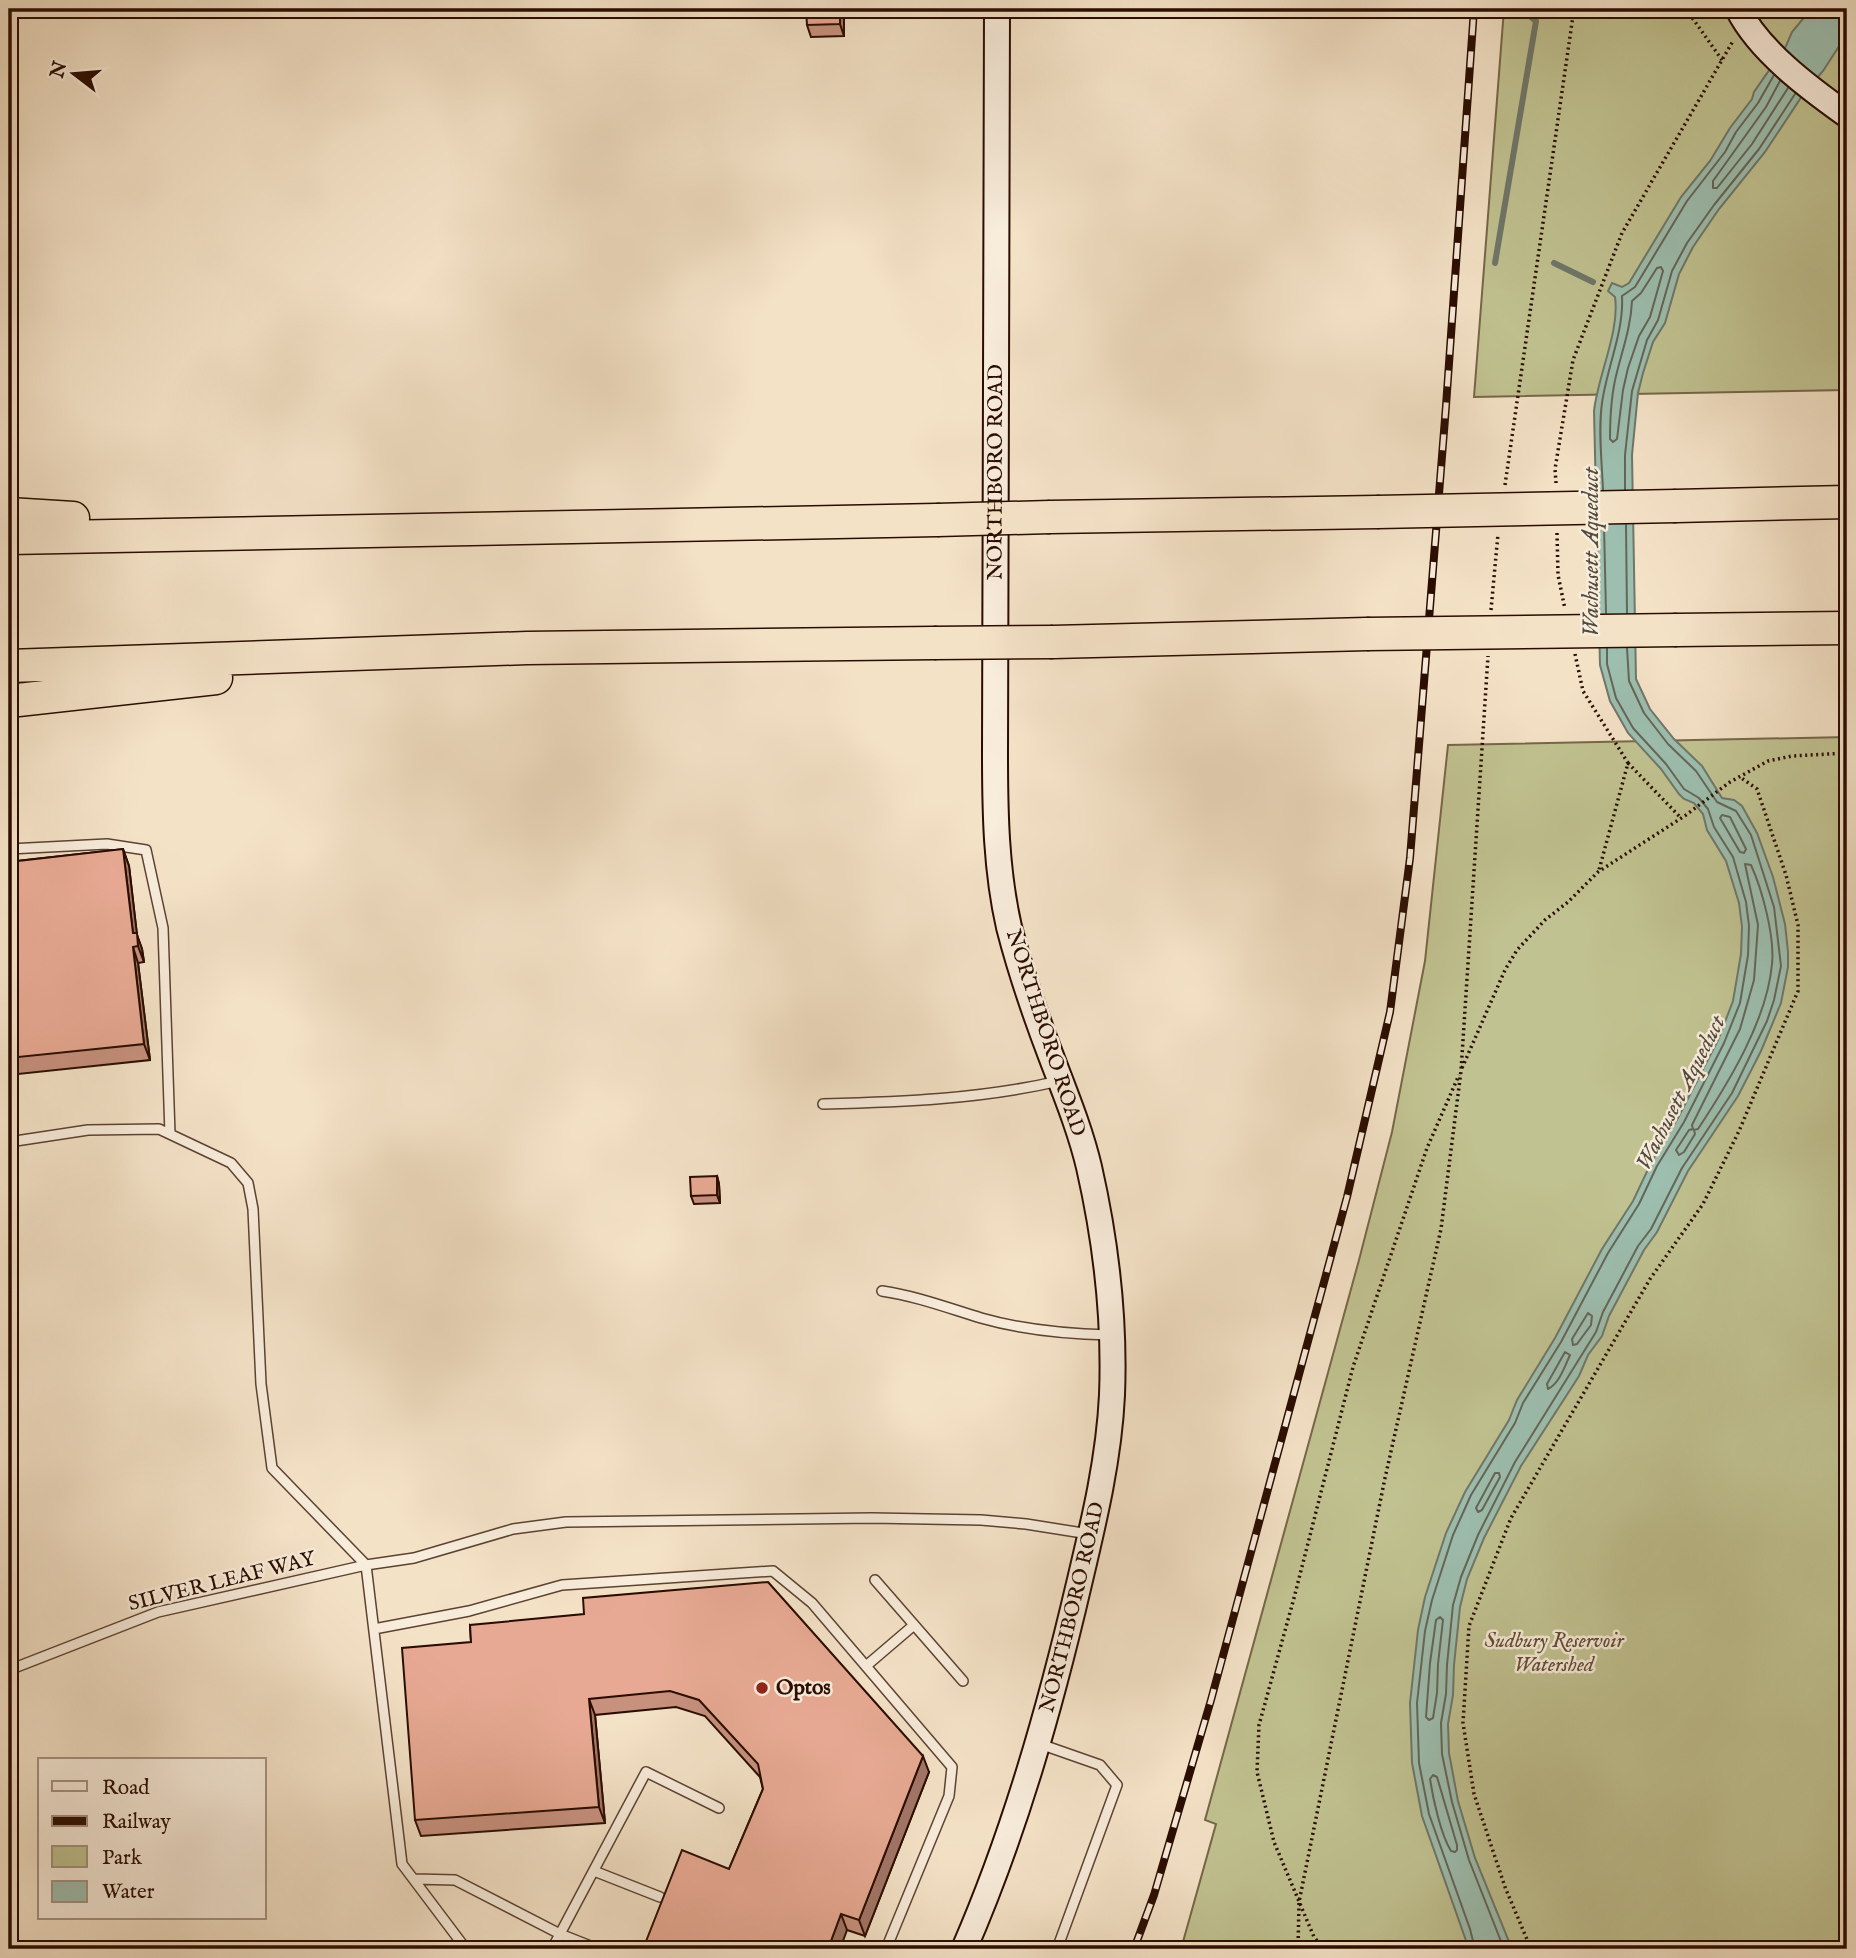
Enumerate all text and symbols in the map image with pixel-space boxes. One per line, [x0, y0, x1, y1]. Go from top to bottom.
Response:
north arrow [38, 38, 108, 108]
text: N [46, 58, 74, 82]
street label: NORTHBORO ROAD [982, 364, 1010, 580]
water label: Wachusett Aqueduct [1577, 465, 1606, 637]
street label: NORTHBORO ROAD [999, 926, 1091, 1140]
water label: Wachusett Aqueduct [1629, 1009, 1733, 1175]
street label: NORTHBORO ROAD [1033, 1499, 1111, 1716]
street label: SILVER LEAF WAY [126, 1545, 320, 1618]
park label: Sudbury Reservoir Watershed [1484, 1628, 1624, 1679]
place label: Optos [776, 1675, 831, 1702]
marker: Optos [754, 1680, 770, 1696]
legend [38, 1758, 266, 1920]
text: Road [102, 1775, 150, 1802]
text: Railway [102, 1809, 172, 1836]
text: Park [102, 1845, 143, 1872]
text: Water [102, 1879, 155, 1906]

